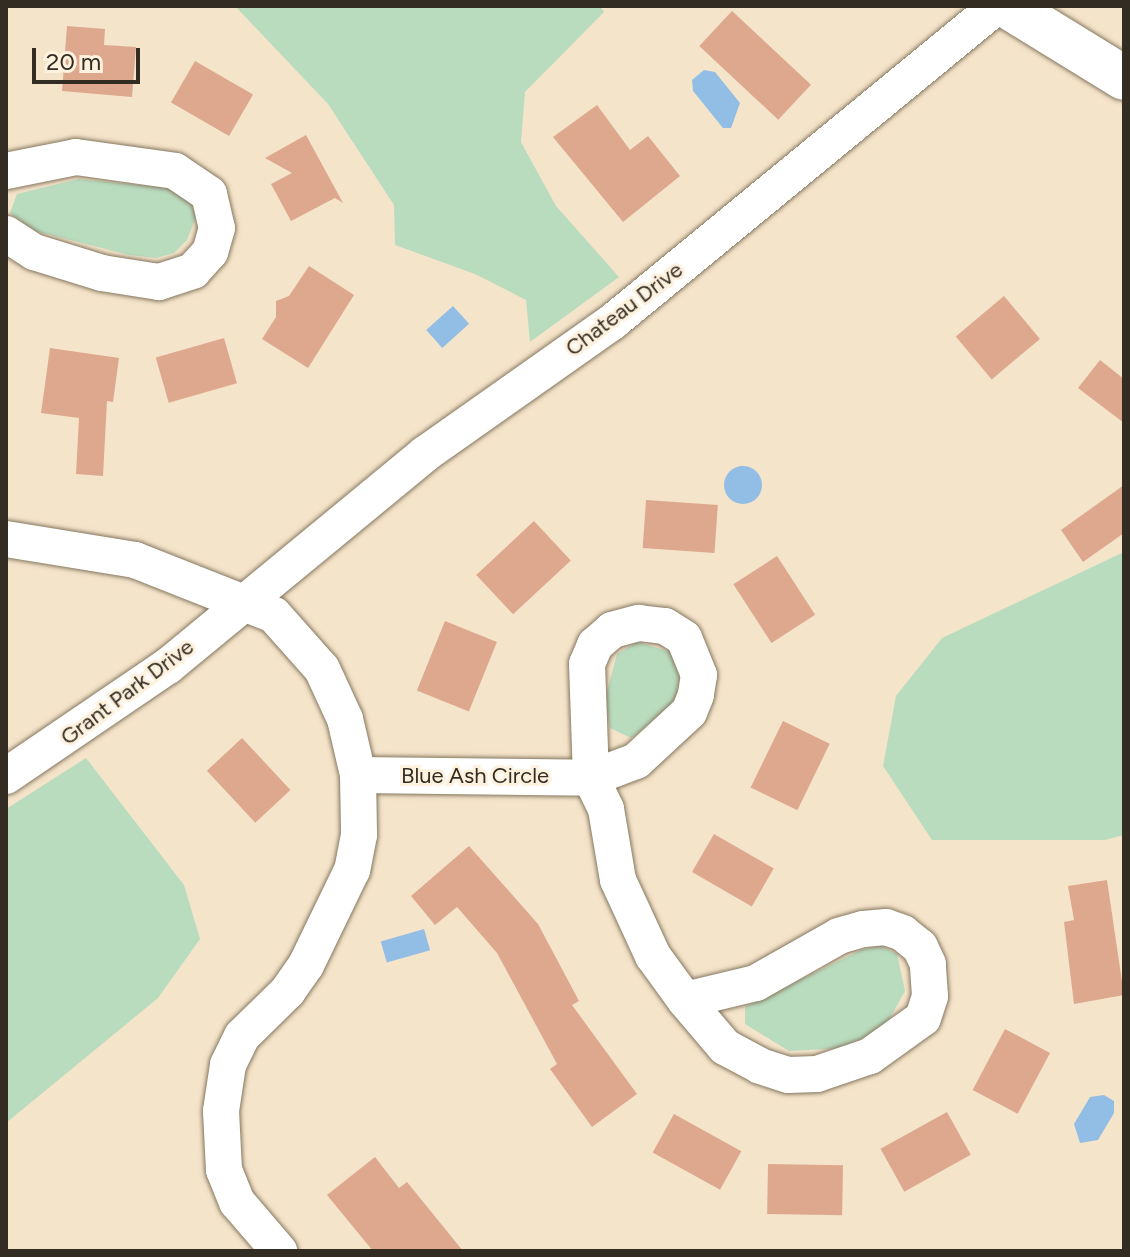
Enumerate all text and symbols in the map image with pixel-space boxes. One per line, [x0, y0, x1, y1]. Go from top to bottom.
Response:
scale bar [36, 32, 144, 82]
text: 20 m [46, 47, 101, 76]
street label: Chateau Drive [560, 257, 688, 361]
street label: Grant Park Drive [55, 633, 199, 751]
street label: Blue Ash Circle [401, 763, 549, 789]

